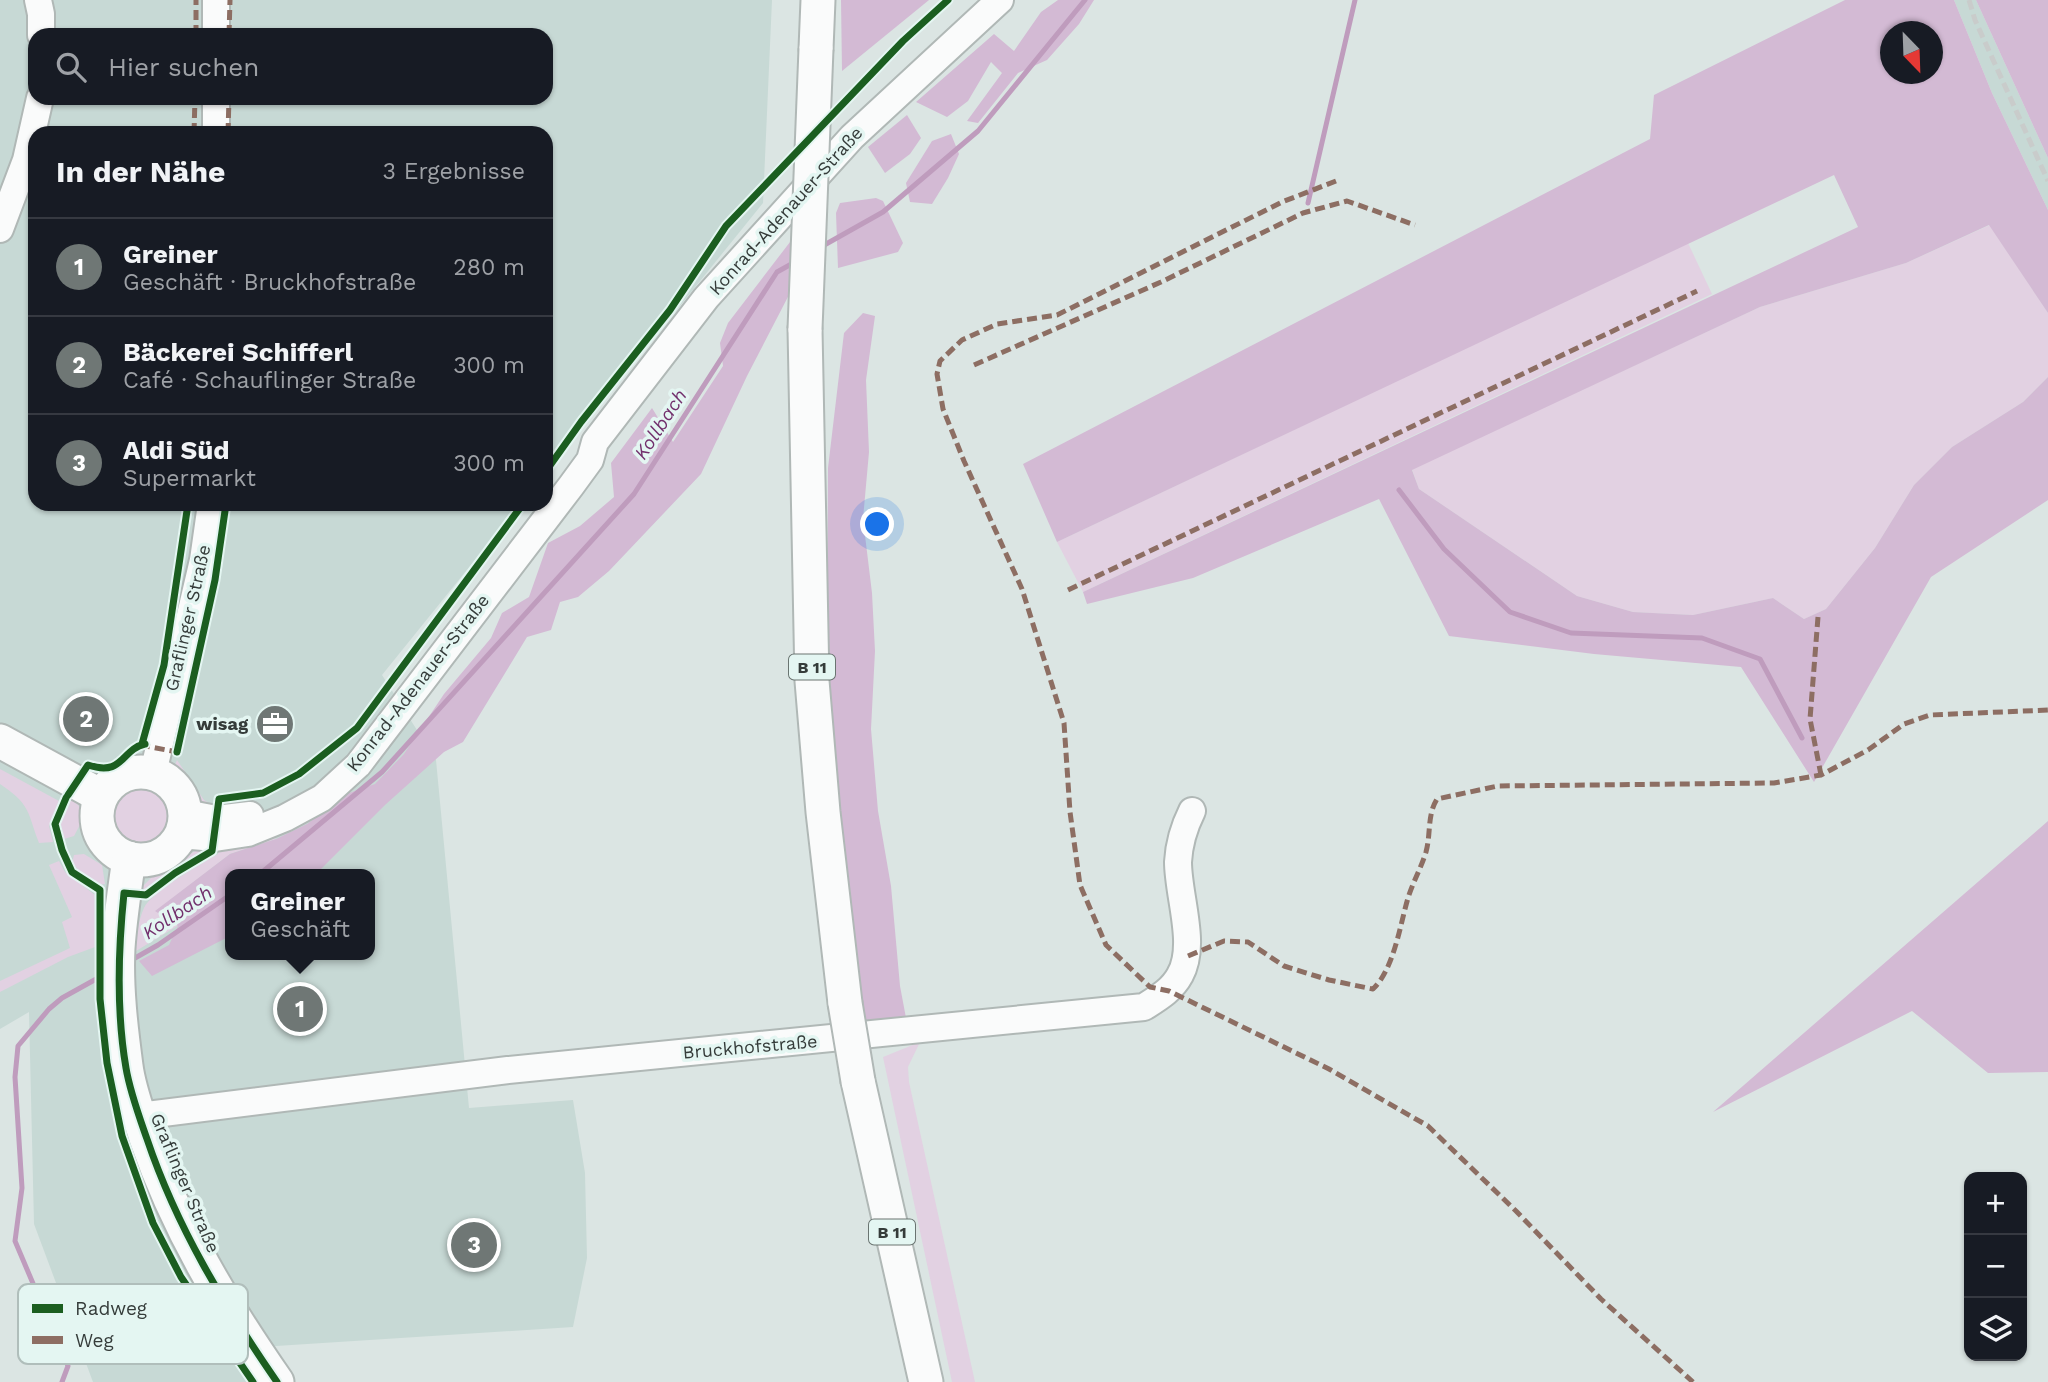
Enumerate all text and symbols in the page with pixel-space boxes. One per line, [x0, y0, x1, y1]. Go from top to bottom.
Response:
north arrow [1880, 21, 1943, 84]
search box [28, 28, 553, 105]
icon: search [52, 48, 90, 86]
text: Hier suchen [108, 52, 259, 82]
street label: Konrad-Adenauer-Straße [704, 122, 867, 299]
text: In der Nähe [56, 154, 225, 189]
text: 3 Ergebnisse [382, 158, 525, 185]
text: Greiner [123, 239, 218, 269]
text: 1 [74, 254, 84, 281]
text: 280 m [453, 254, 525, 281]
text: Geschäft · Bruckhofstraße [123, 269, 416, 296]
text: Bäckerei Schifferl [123, 337, 353, 367]
text: 2 [72, 352, 86, 379]
text: 300 m [453, 352, 525, 379]
text: Café · Schauflinger Straße [123, 367, 416, 394]
water label: Kollbach [629, 385, 692, 464]
text: Aldi Süd [123, 435, 230, 465]
text: 3 [72, 450, 86, 477]
text: 300 m [453, 450, 525, 477]
text: Supermarkt [123, 465, 256, 492]
your location [860, 507, 894, 541]
street label: Graflinger Straße [160, 543, 215, 693]
street label: Konrad-Adenauer-Straße [342, 590, 493, 776]
road number: B 11 [789, 654, 835, 680]
pin: 2 [63, 693, 109, 745]
office icon: wisag [254, 703, 296, 745]
place label: wisag [196, 713, 249, 734]
popup [225, 869, 375, 960]
water label: Kollbach [138, 881, 217, 944]
text: Greiner [250, 886, 345, 916]
text: Geschäft [250, 916, 350, 943]
pin: 1 [277, 983, 323, 1035]
street label: Bruckhofstraße [682, 1030, 818, 1063]
street label: Graflinger Straße [147, 1110, 224, 1256]
map controls [1964, 1172, 2027, 1361]
button: + [1964, 1172, 2027, 1235]
pin: 3 [451, 1219, 497, 1271]
road number: B 11 [869, 1220, 915, 1244]
button: − [1964, 1235, 2027, 1298]
legend [18, 1284, 248, 1364]
text: Radweg [75, 1297, 148, 1320]
button: layers [1964, 1298, 2027, 1361]
text: Weg [75, 1329, 115, 1352]

